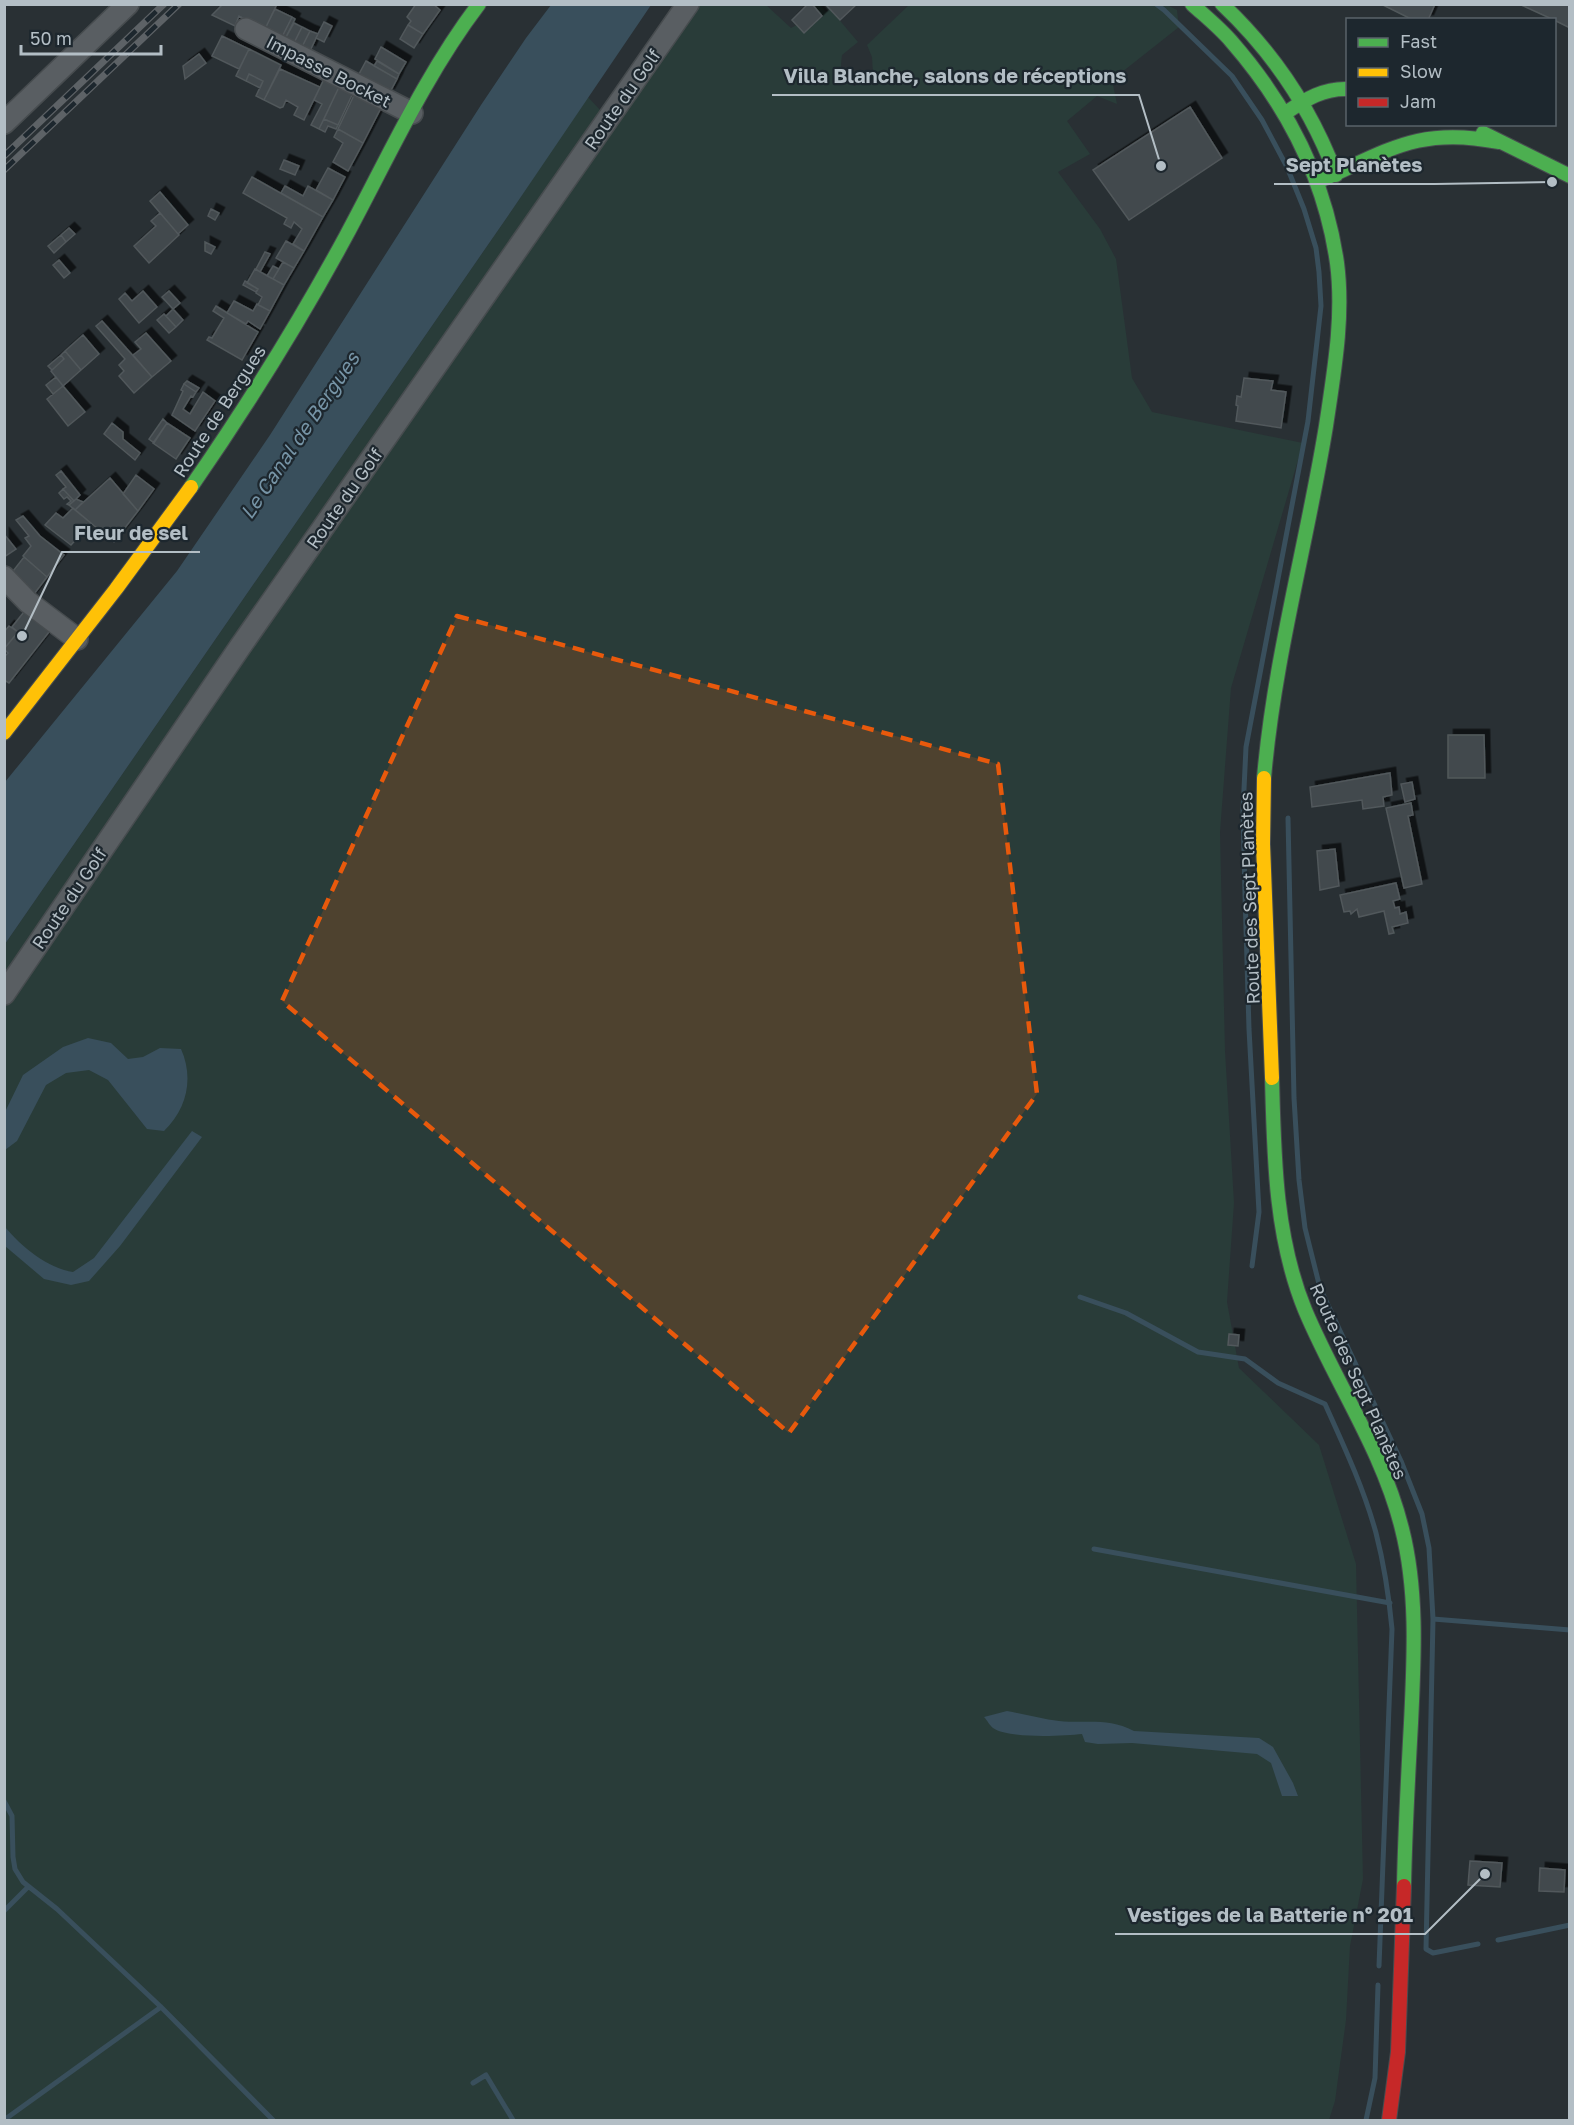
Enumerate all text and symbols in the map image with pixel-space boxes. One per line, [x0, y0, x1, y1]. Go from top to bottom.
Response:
scale bar [21, 18, 160, 56]
legend [1346, 18, 1556, 126]
text: 50 m [30, 27, 72, 49]
street label: Impasse Bocket [263, 30, 395, 112]
text: Fast [1400, 30, 1437, 52]
street label: Route du Golf [579, 44, 665, 154]
callout: Villa Blanche, salons de réceptions [772, 57, 1139, 95]
text: Slow [1400, 60, 1443, 82]
text: Villa Blanche, salons de réceptions [783, 63, 1127, 87]
text: Jam [1400, 90, 1436, 112]
callout: Sept Planètes [1274, 146, 1435, 184]
text: Sept Planètes [1286, 152, 1422, 176]
street label: Route de Bergues [168, 341, 270, 481]
water label: Le Canal de Bergues [234, 346, 365, 523]
street label: Route du Golf [301, 443, 387, 553]
callout: Fleur de sel [62, 514, 200, 552]
text: Fleur de sel [74, 520, 188, 544]
street label: Route des Sept Planètes [1234, 791, 1264, 1005]
street label: Route du Golf [27, 843, 111, 953]
street label: Route des Sept Planètes [1306, 1279, 1412, 1483]
callout: Vestiges de la Batterie n° 201 [1115, 1896, 1425, 1934]
text: Vestiges de la Batterie n° 201 [1127, 1902, 1413, 1926]

